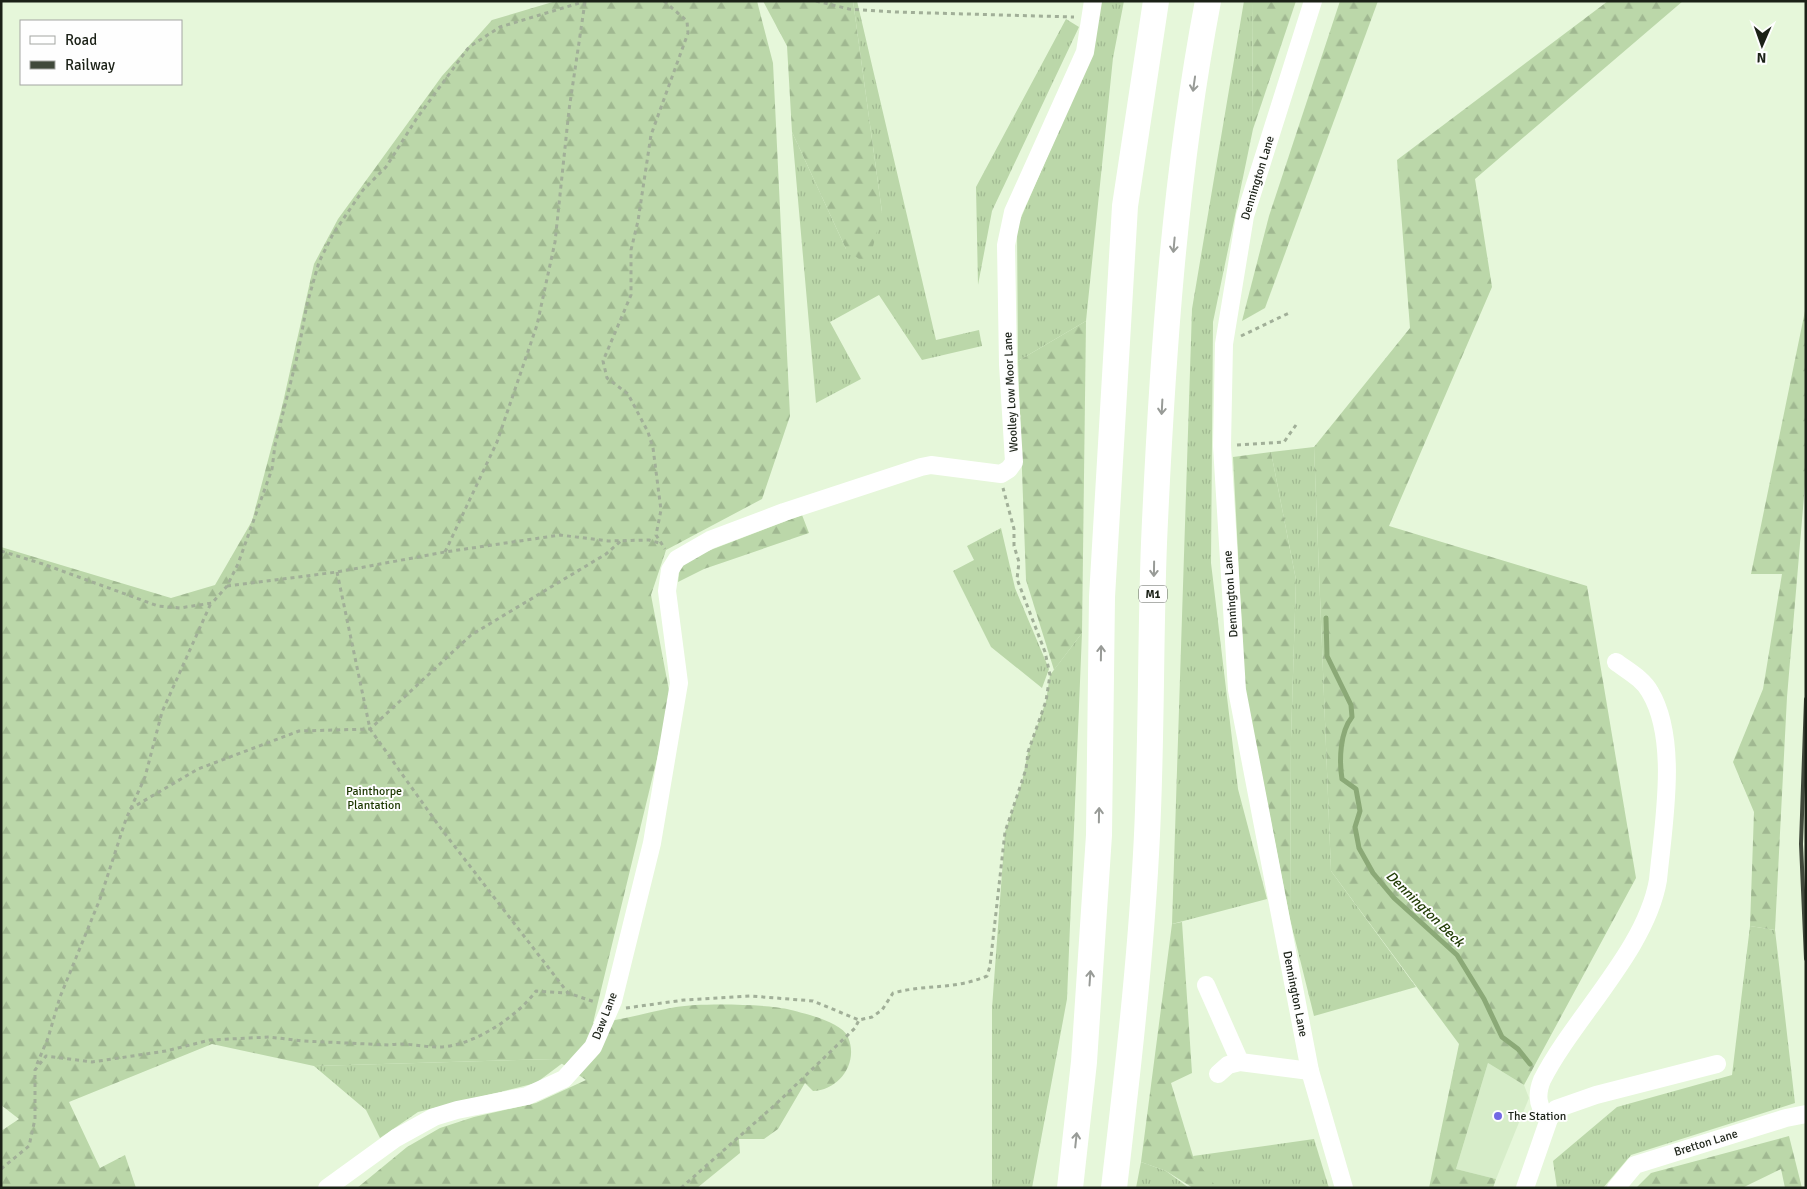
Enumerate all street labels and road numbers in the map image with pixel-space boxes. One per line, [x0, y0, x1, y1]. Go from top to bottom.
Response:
street label: Dennington Lane [1238, 134, 1278, 222]
street label: Woolley Low Moor Lane [1000, 331, 1022, 453]
street label: Dennington Lane [1220, 550, 1242, 638]
road number: M1 [1139, 586, 1167, 602]
street label: Dennington Lane [1279, 950, 1311, 1038]
street label: Daw Lane [589, 990, 621, 1042]
street label: Bretton Lane [1672, 1126, 1740, 1160]

